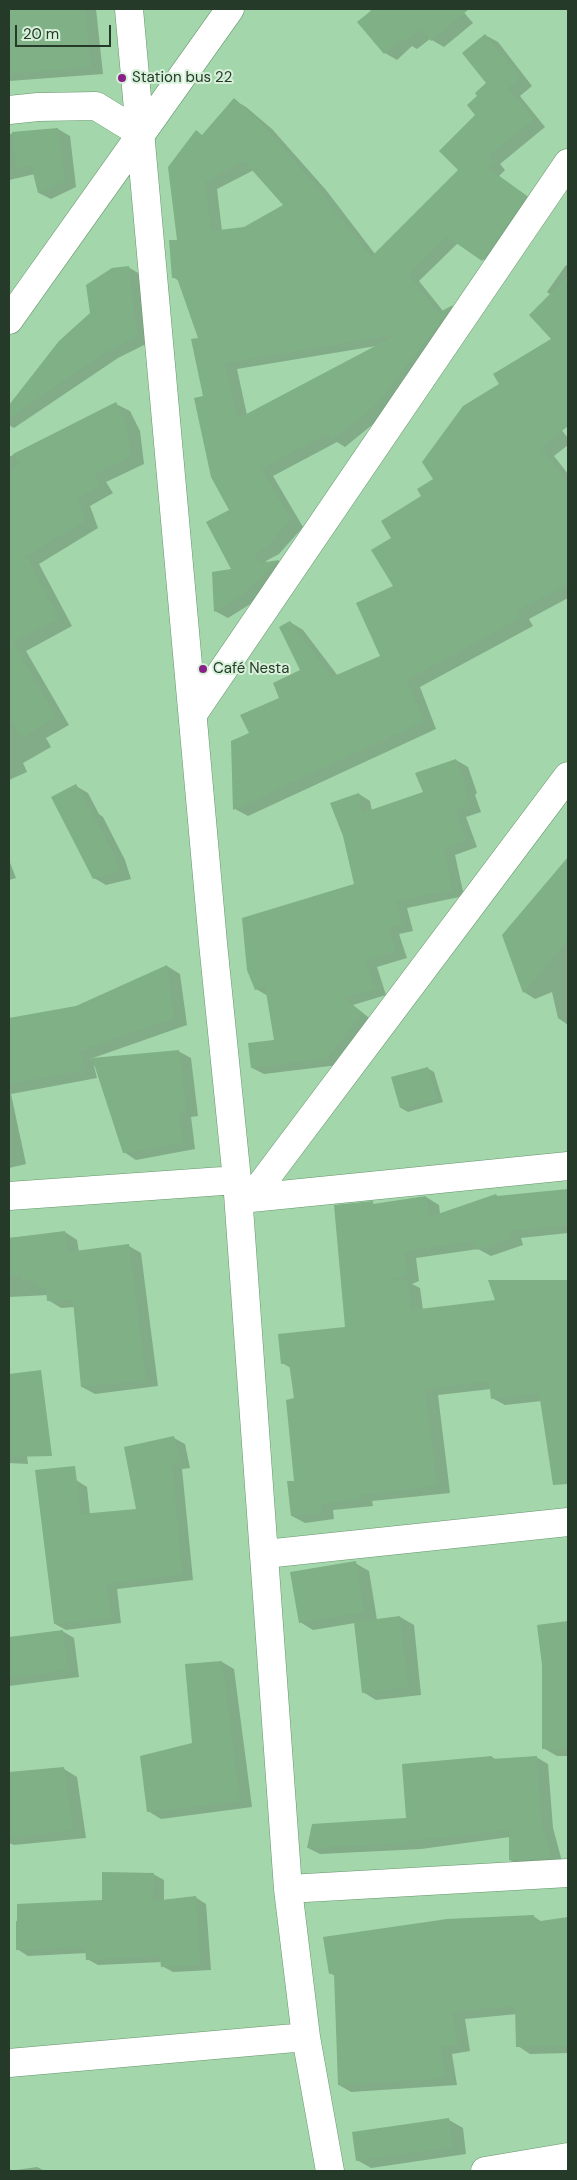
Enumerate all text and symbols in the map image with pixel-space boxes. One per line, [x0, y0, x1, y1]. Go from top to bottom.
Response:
scale bar [18, 15, 114, 47]
text: 20 m [23, 24, 59, 44]
place label: Station bus 22 [132, 69, 232, 87]
marker: Station bus 22 [116, 72, 128, 84]
place label: Café Nesta [213, 660, 289, 678]
marker: Café Nesta [197, 663, 209, 675]

